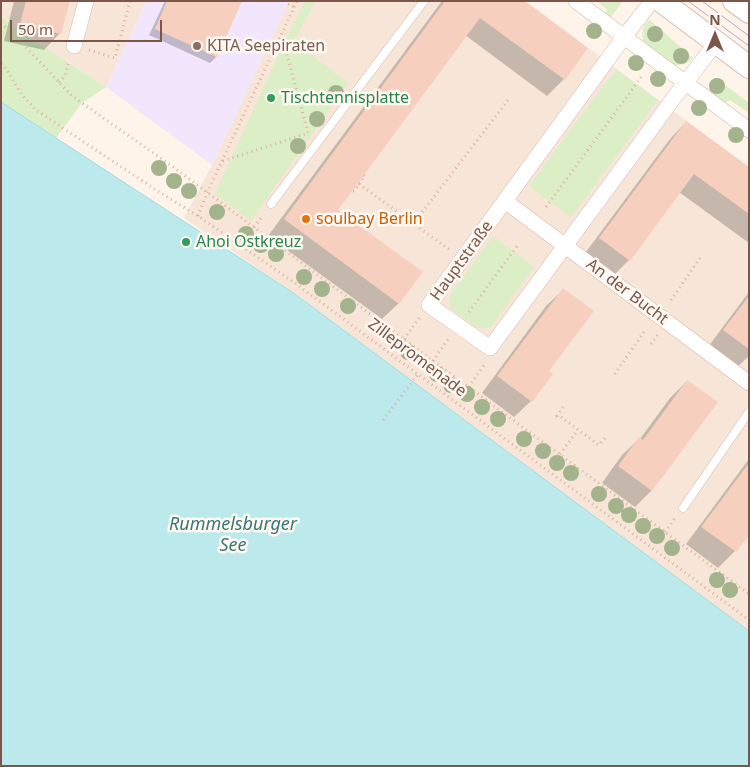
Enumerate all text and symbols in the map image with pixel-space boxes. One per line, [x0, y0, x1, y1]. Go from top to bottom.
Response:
scale bar [12, 10, 165, 42]
north arrow [690, 10, 740, 60]
text: N [709, 10, 721, 29]
text: 50 m [18, 19, 53, 39]
place label: KITA Seepiraten [207, 36, 325, 56]
marker: KITA Seepiraten [191, 40, 203, 52]
place label: Tischtennisplatte [281, 88, 409, 108]
marker: Tischtennisplatte [265, 92, 277, 104]
place label: soulbay Berlin [316, 209, 423, 229]
marker: soulbay Berlin [300, 213, 312, 225]
street label: Hauptstraße [427, 217, 497, 305]
place label: Ahoi Ostkreuz [196, 232, 301, 252]
marker: Ahoi Ostkreuz [180, 236, 192, 248]
street label: An der Bucht [582, 255, 672, 329]
street label: Zillepromenade [364, 315, 470, 401]
water label: Rummelsburger See [169, 514, 297, 556]

